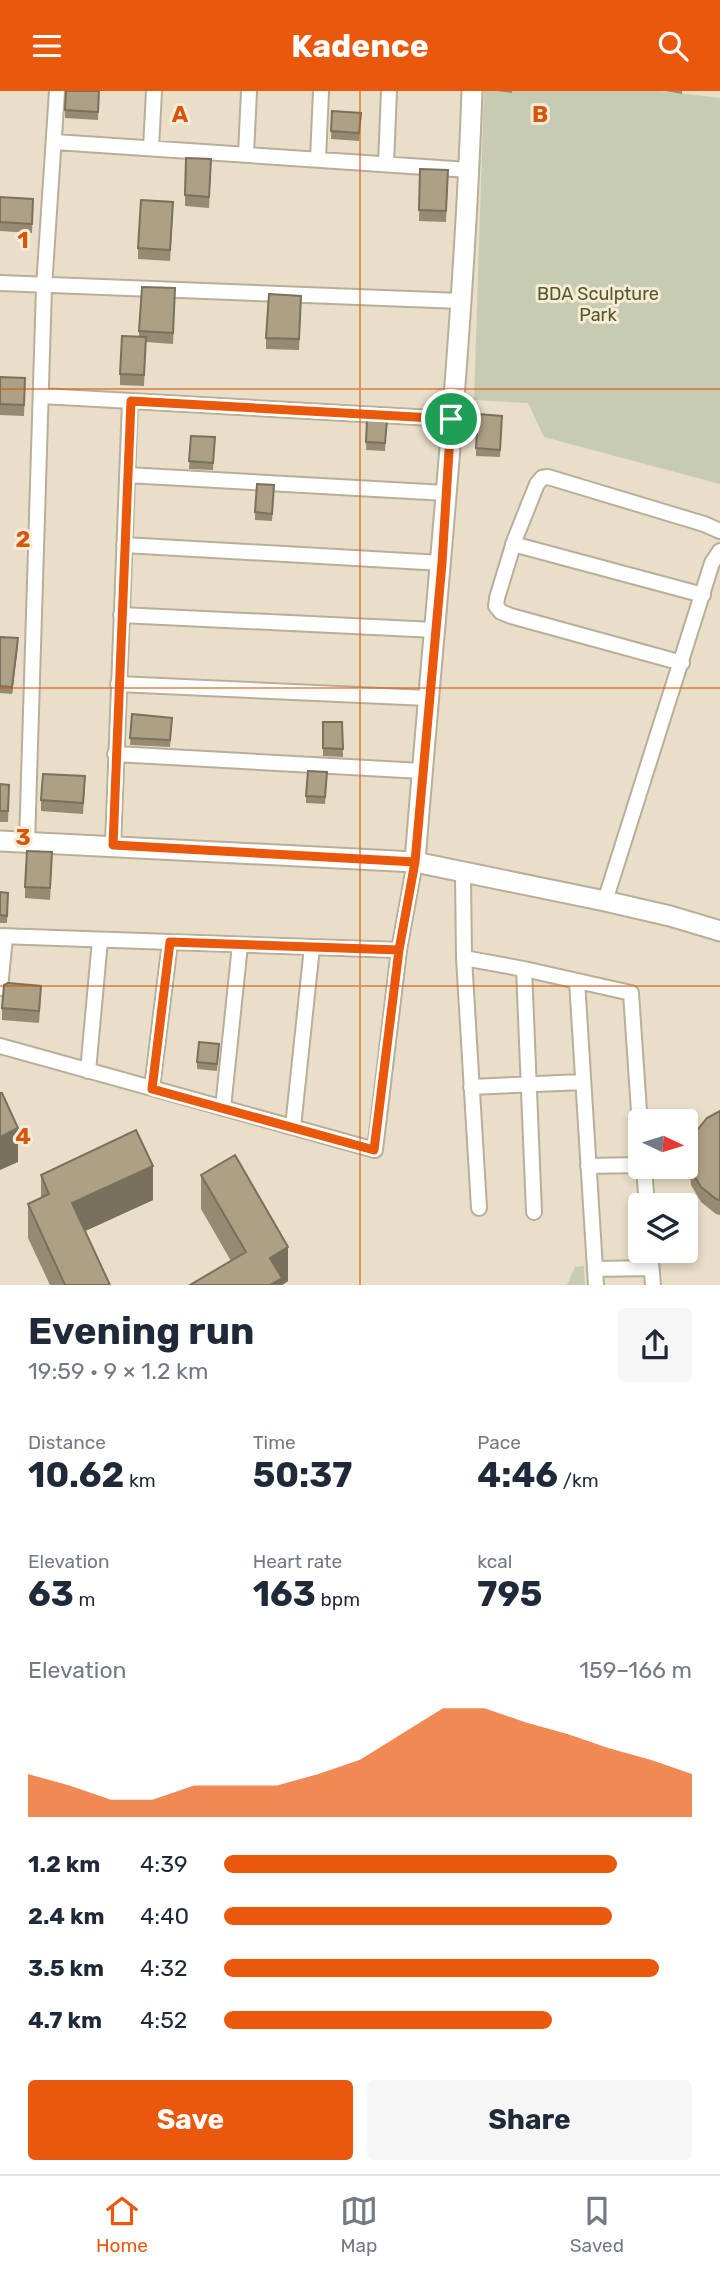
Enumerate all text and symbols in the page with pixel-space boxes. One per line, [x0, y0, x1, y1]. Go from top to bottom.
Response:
icon: menu [28, 27, 66, 65]
text: Kadence [291, 27, 429, 65]
icon: search [654, 27, 692, 65]
text: A [172, 100, 189, 128]
text: B [532, 100, 548, 128]
text: 1 [17, 226, 29, 254]
park label: BDA Sculpture Park [537, 283, 659, 326]
pin [421, 389, 481, 449]
icon: arrive [432, 400, 470, 438]
text: 2 [16, 525, 30, 553]
text: 3 [15, 823, 31, 851]
north arrow [628, 1109, 698, 1179]
map controls [628, 1109, 698, 1263]
text: 4 [15, 1122, 31, 1150]
button: layers [628, 1193, 698, 1263]
text: Evening run [28, 1308, 254, 1354]
button: share [618, 1308, 692, 1382]
text: 19:59 · 9 × 1.2 km [28, 1357, 208, 1385]
text: Distance [28, 1431, 106, 1454]
text: Time [253, 1431, 296, 1454]
text: Pace [477, 1431, 521, 1454]
text: 10.62 [28, 1454, 124, 1496]
text: 50:37 [253, 1454, 352, 1496]
text: 4:46 [477, 1454, 558, 1496]
text: km [124, 1469, 156, 1492]
text: /km [558, 1469, 599, 1492]
text: Elevation [28, 1550, 109, 1573]
text: Heart rate [253, 1550, 342, 1573]
text: kcal [477, 1550, 512, 1573]
text: 63 [28, 1573, 74, 1615]
text: 163 [253, 1573, 316, 1615]
text: 795 [477, 1573, 542, 1615]
text: m [74, 1588, 95, 1611]
text: bpm [316, 1588, 360, 1611]
text: Elevation [28, 1656, 127, 1684]
text: 159–166 m [579, 1656, 692, 1684]
text: 1.2 km [28, 1850, 100, 1878]
text: 4:39 [140, 1850, 188, 1878]
text: 2.4 km [28, 1902, 104, 1930]
text: 4:40 [140, 1902, 189, 1930]
text: 3.5 km [28, 1954, 104, 1982]
text: 4:32 [140, 1954, 188, 1982]
text: 4.7 km [28, 2006, 102, 2034]
text: 4:52 [140, 2006, 187, 2034]
button: Save [28, 2080, 353, 2160]
button: Share [367, 2080, 692, 2160]
tab: Home [96, 2192, 148, 2257]
tab: Map [340, 2192, 378, 2257]
tab: Saved [570, 2192, 624, 2257]

